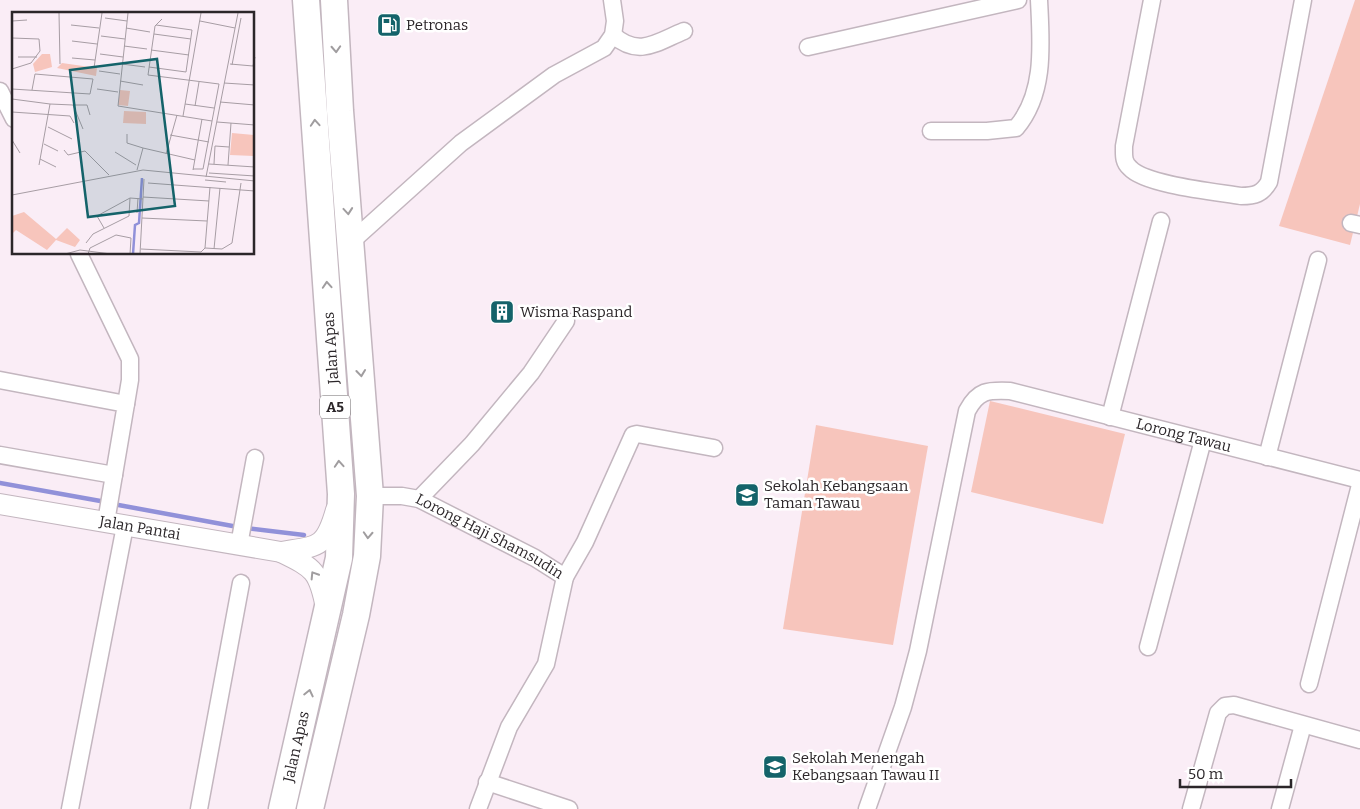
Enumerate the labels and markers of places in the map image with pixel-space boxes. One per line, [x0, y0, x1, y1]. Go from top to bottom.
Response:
fuel station icon: Petronas [376, 12, 402, 38]
place label: Petronas [406, 16, 468, 34]
building icon: Wisma Raspand [489, 299, 515, 325]
place label: Wisma Raspand [520, 303, 632, 321]
place label: Sekolah Kebangsaan Taman Tawau [764, 477, 909, 512]
school or university icon: Sekolah Kebangsaan Taman Tawau [734, 482, 760, 508]
place label: Sekolah Menengah Kebangsaan Tawau II [792, 749, 939, 784]
school or university icon: Sekolah Menengah Kebangsaan Tawau II [762, 754, 788, 780]

